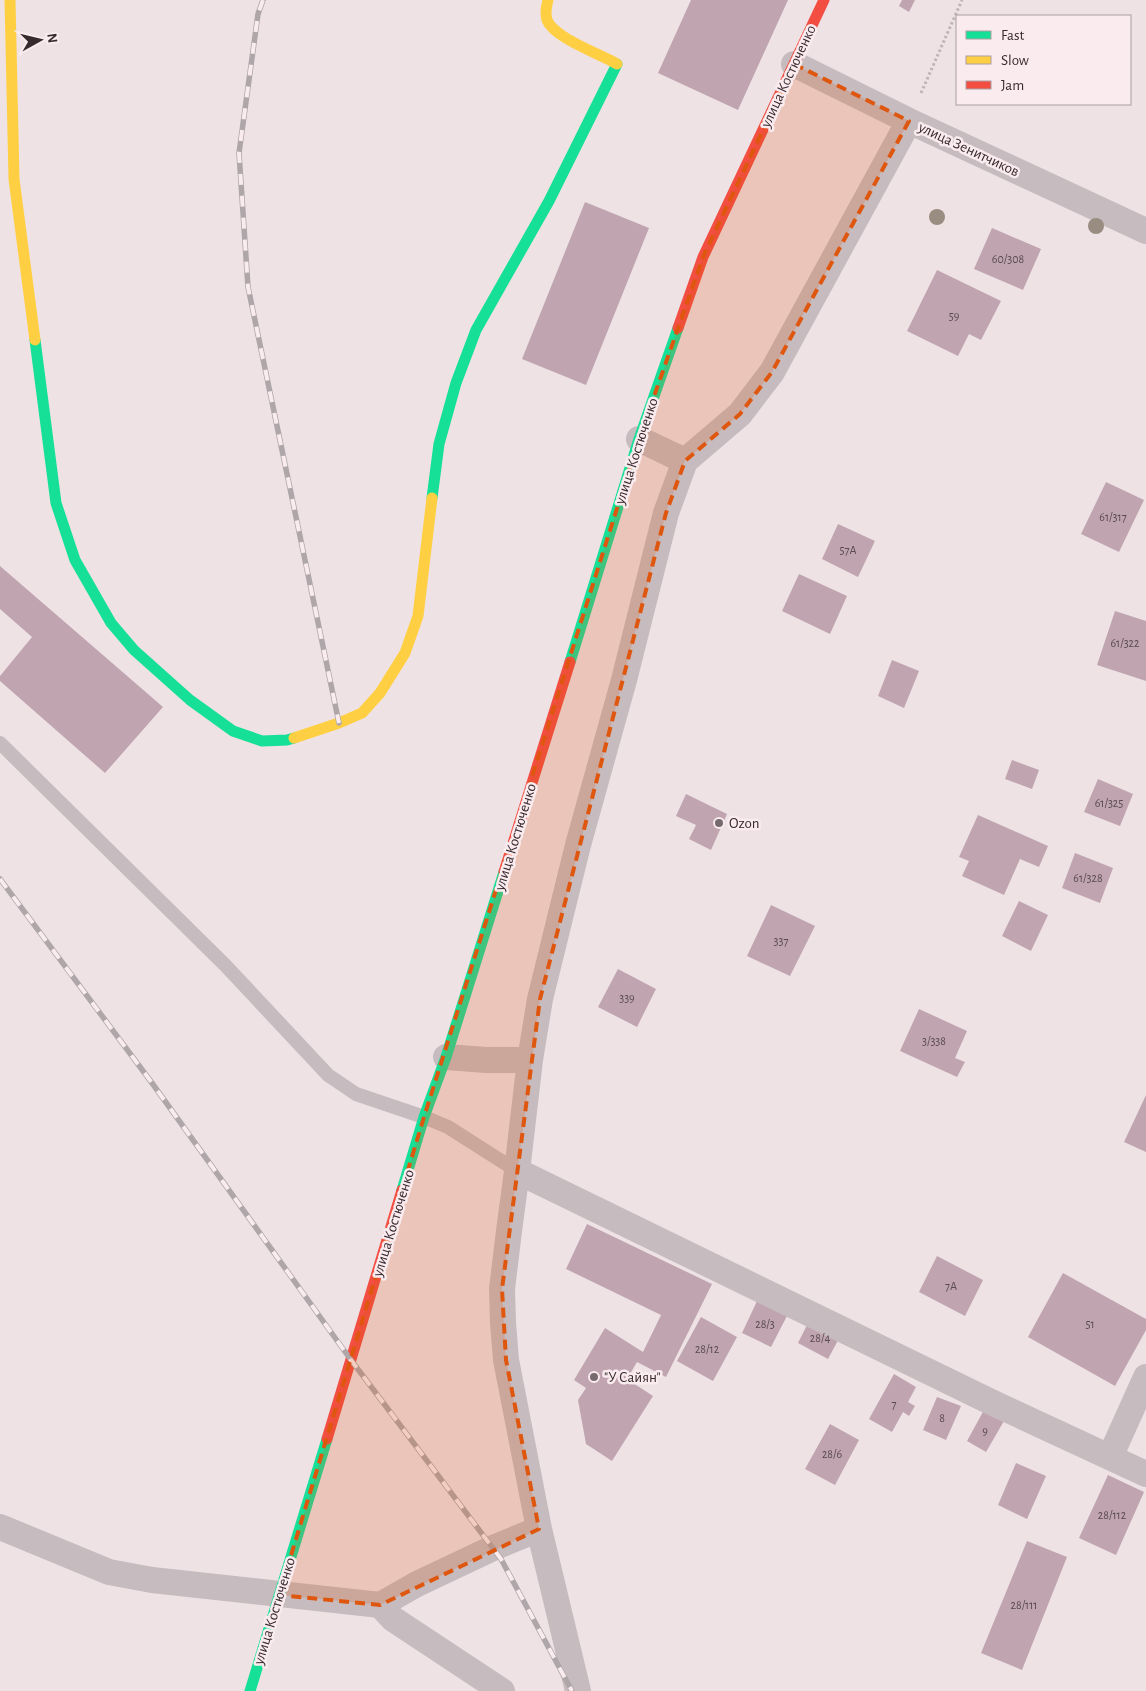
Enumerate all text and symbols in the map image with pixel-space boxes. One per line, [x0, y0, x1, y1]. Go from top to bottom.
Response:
north arrow [15, 15, 65, 65]
legend [956, 15, 1131, 105]
street label: улица Костюченко [758, 23, 819, 131]
text: Fast [1001, 28, 1025, 43]
text: N [44, 33, 59, 44]
text: Slow [1001, 53, 1029, 68]
text: Jam [1001, 78, 1024, 93]
street label: улица Зенитчиков [915, 119, 1021, 179]
house number: 60/308 [992, 253, 1025, 265]
house number: 59 [949, 310, 960, 322]
street label: улица Костюченко [612, 396, 661, 507]
house number: 61/317 [1099, 511, 1127, 523]
house number: 57А [839, 544, 857, 556]
house number: 61/322 [1110, 637, 1140, 649]
street label: улица Костюченко [492, 782, 539, 893]
house number: 61/325 [1095, 797, 1123, 809]
place label: Ozon [729, 816, 759, 831]
marker: Ozon [713, 817, 725, 829]
house number: 61/328 [1073, 872, 1103, 884]
house number: 337 [774, 935, 788, 947]
house number: 339 [619, 992, 635, 1004]
house number: 3/338 [922, 1035, 946, 1047]
street label: улица Костюченко [370, 1168, 417, 1279]
house number: 7А [945, 1280, 957, 1292]
house number: 28/3 [755, 1318, 775, 1330]
house number: 51 [1085, 1318, 1095, 1330]
house number: 28/4 [810, 1332, 830, 1344]
house number: 28/12 [695, 1343, 720, 1355]
place label: "У Сайян" [604, 1370, 661, 1385]
marker: "У Сайян" [588, 1371, 600, 1383]
house number: 7 [891, 1398, 897, 1410]
house number: 8 [939, 1412, 945, 1424]
house number: 9 [982, 1425, 988, 1437]
house number: 28/6 [822, 1448, 842, 1460]
house number: 28/112 [1098, 1509, 1127, 1521]
street label: улица Костюченко [251, 1556, 298, 1667]
house number: 28/111 [1011, 1599, 1037, 1611]

